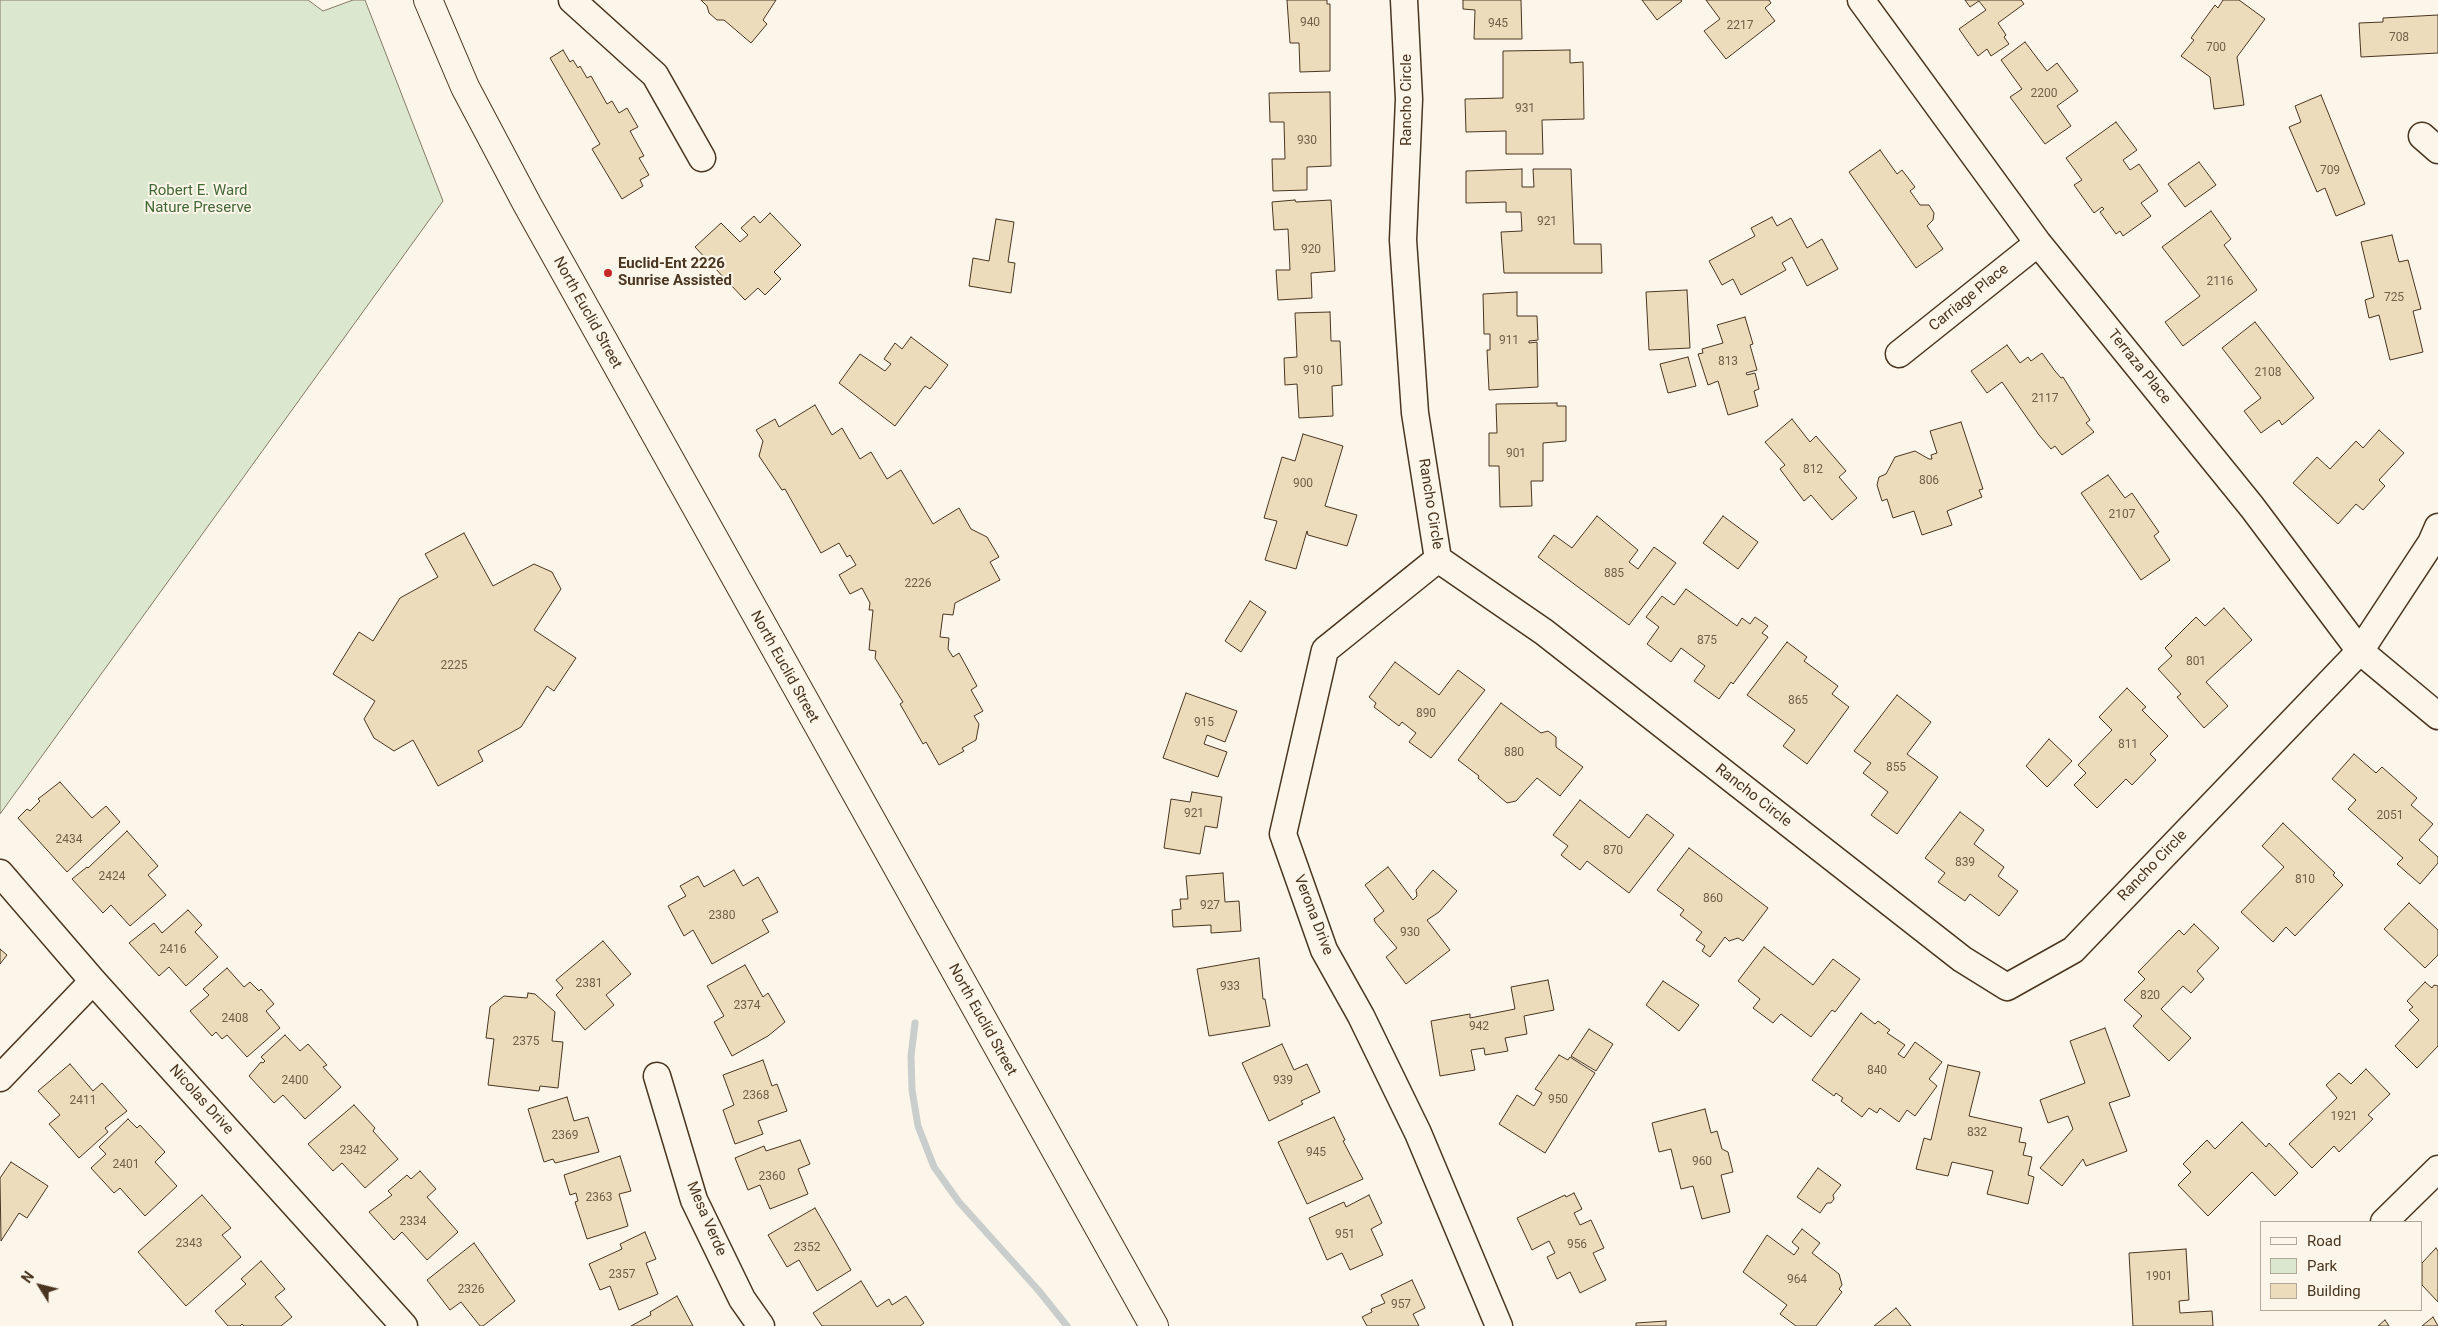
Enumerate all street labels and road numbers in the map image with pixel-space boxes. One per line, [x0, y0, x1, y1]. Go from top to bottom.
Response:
street label: Rancho Circle [1398, 54, 1416, 146]
street label: North Euclid Street [549, 254, 625, 372]
street label: Carriage Place [1926, 260, 2012, 336]
street label: Terraza Place [2103, 326, 2175, 408]
street label: Rancho Circle [1414, 457, 1446, 551]
street label: North Euclid Street [746, 608, 822, 726]
street label: Rancho Circle [1711, 761, 1795, 831]
street label: Rancho Circle [2115, 827, 2191, 905]
street label: Verona Drive [1289, 872, 1337, 958]
street label: North Euclid Street [944, 961, 1020, 1079]
street label: Nicolas Drive [165, 1061, 237, 1139]
street label: Mesa Verde [682, 1179, 730, 1259]

